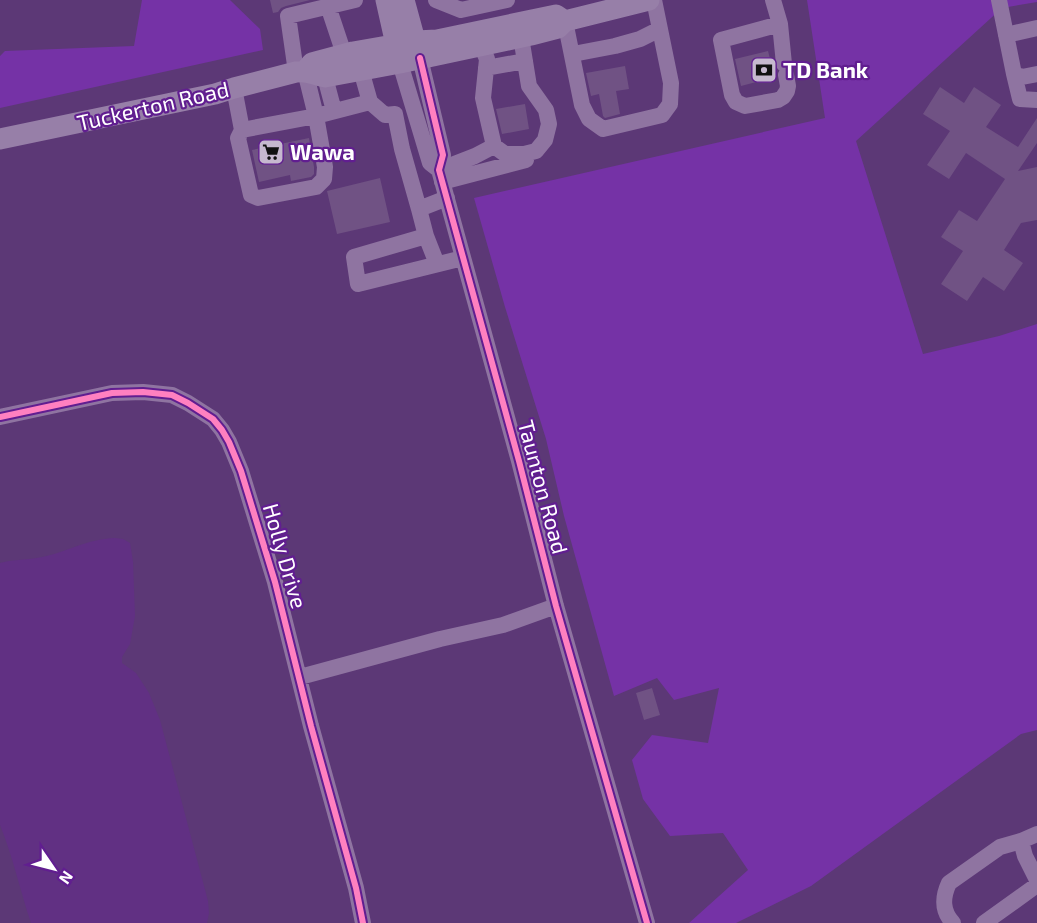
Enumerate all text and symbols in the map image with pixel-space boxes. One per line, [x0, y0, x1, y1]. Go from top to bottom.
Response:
bank icon: TD Bank [749, 55, 779, 85]
place label: TD Bank [783, 56, 869, 82]
street label: Tuckerton Road [74, 75, 231, 135]
supermarket icon: Wawa [256, 137, 286, 167]
place label: Wawa [290, 138, 355, 164]
street label: Taunton Road [514, 417, 574, 556]
street label: Holly Drive [259, 500, 313, 611]
north arrow [24, 839, 84, 899]
text: N [56, 868, 78, 888]

